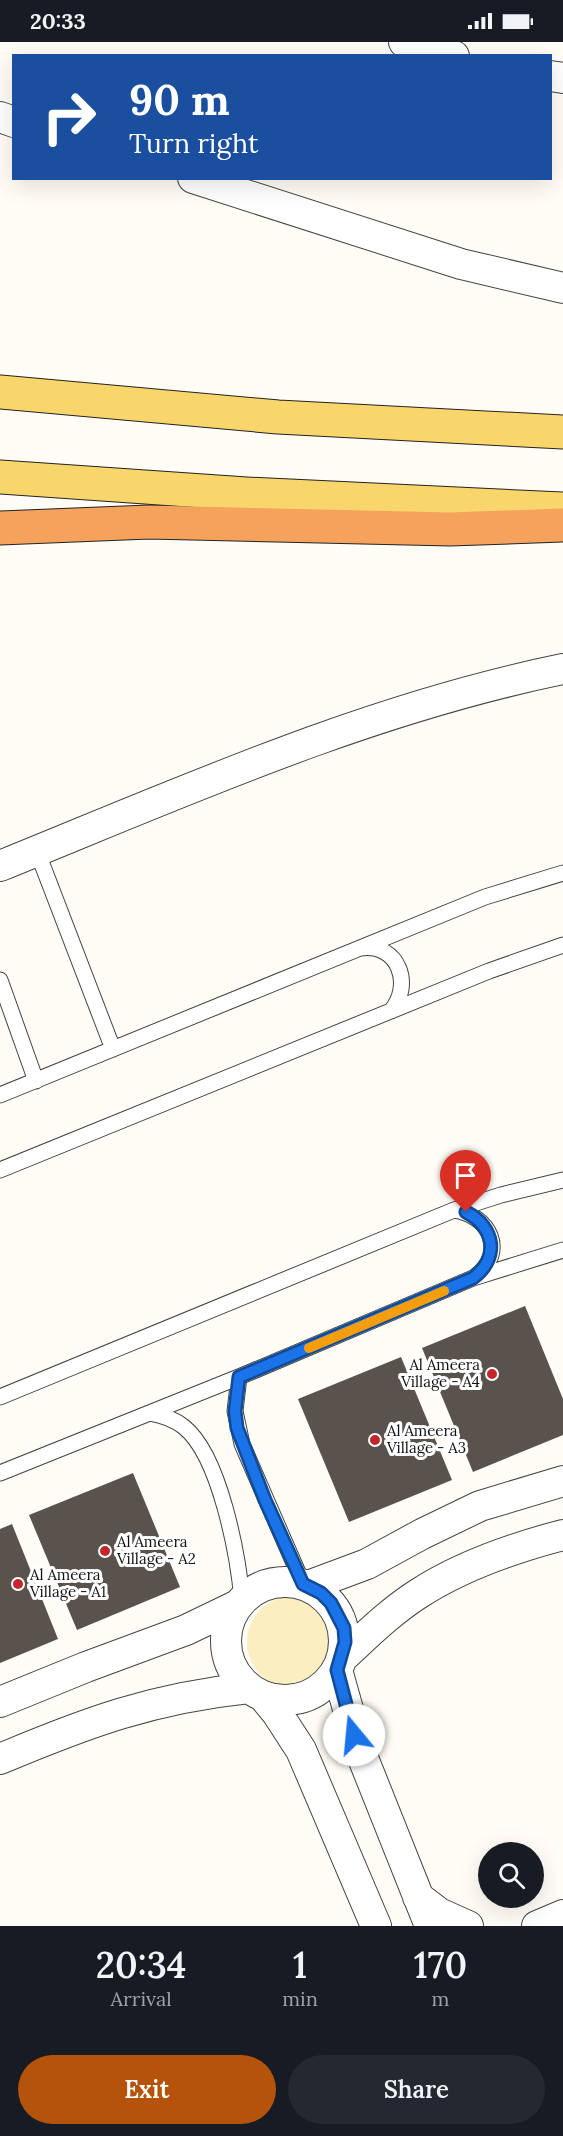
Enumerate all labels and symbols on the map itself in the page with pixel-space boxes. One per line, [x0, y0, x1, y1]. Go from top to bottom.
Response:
pin [440, 1150, 491, 1212]
place label: Al Ameera Village - A4 [400, 1355, 480, 1391]
marker: Al Ameera Village - A4 [485, 1367, 499, 1381]
place label: Al Ameera Village - A3 [386, 1421, 466, 1457]
marker: Al Ameera Village - A3 [368, 1433, 382, 1447]
place label: Al Ameera Village - A2 [116, 1532, 196, 1568]
marker: Al Ameera Village - A2 [98, 1544, 112, 1558]
place label: Al Ameera Village - A1 [29, 1565, 106, 1601]
marker: Al Ameera Village - A1 [11, 1577, 25, 1591]
position arrow [322, 1703, 386, 1767]

